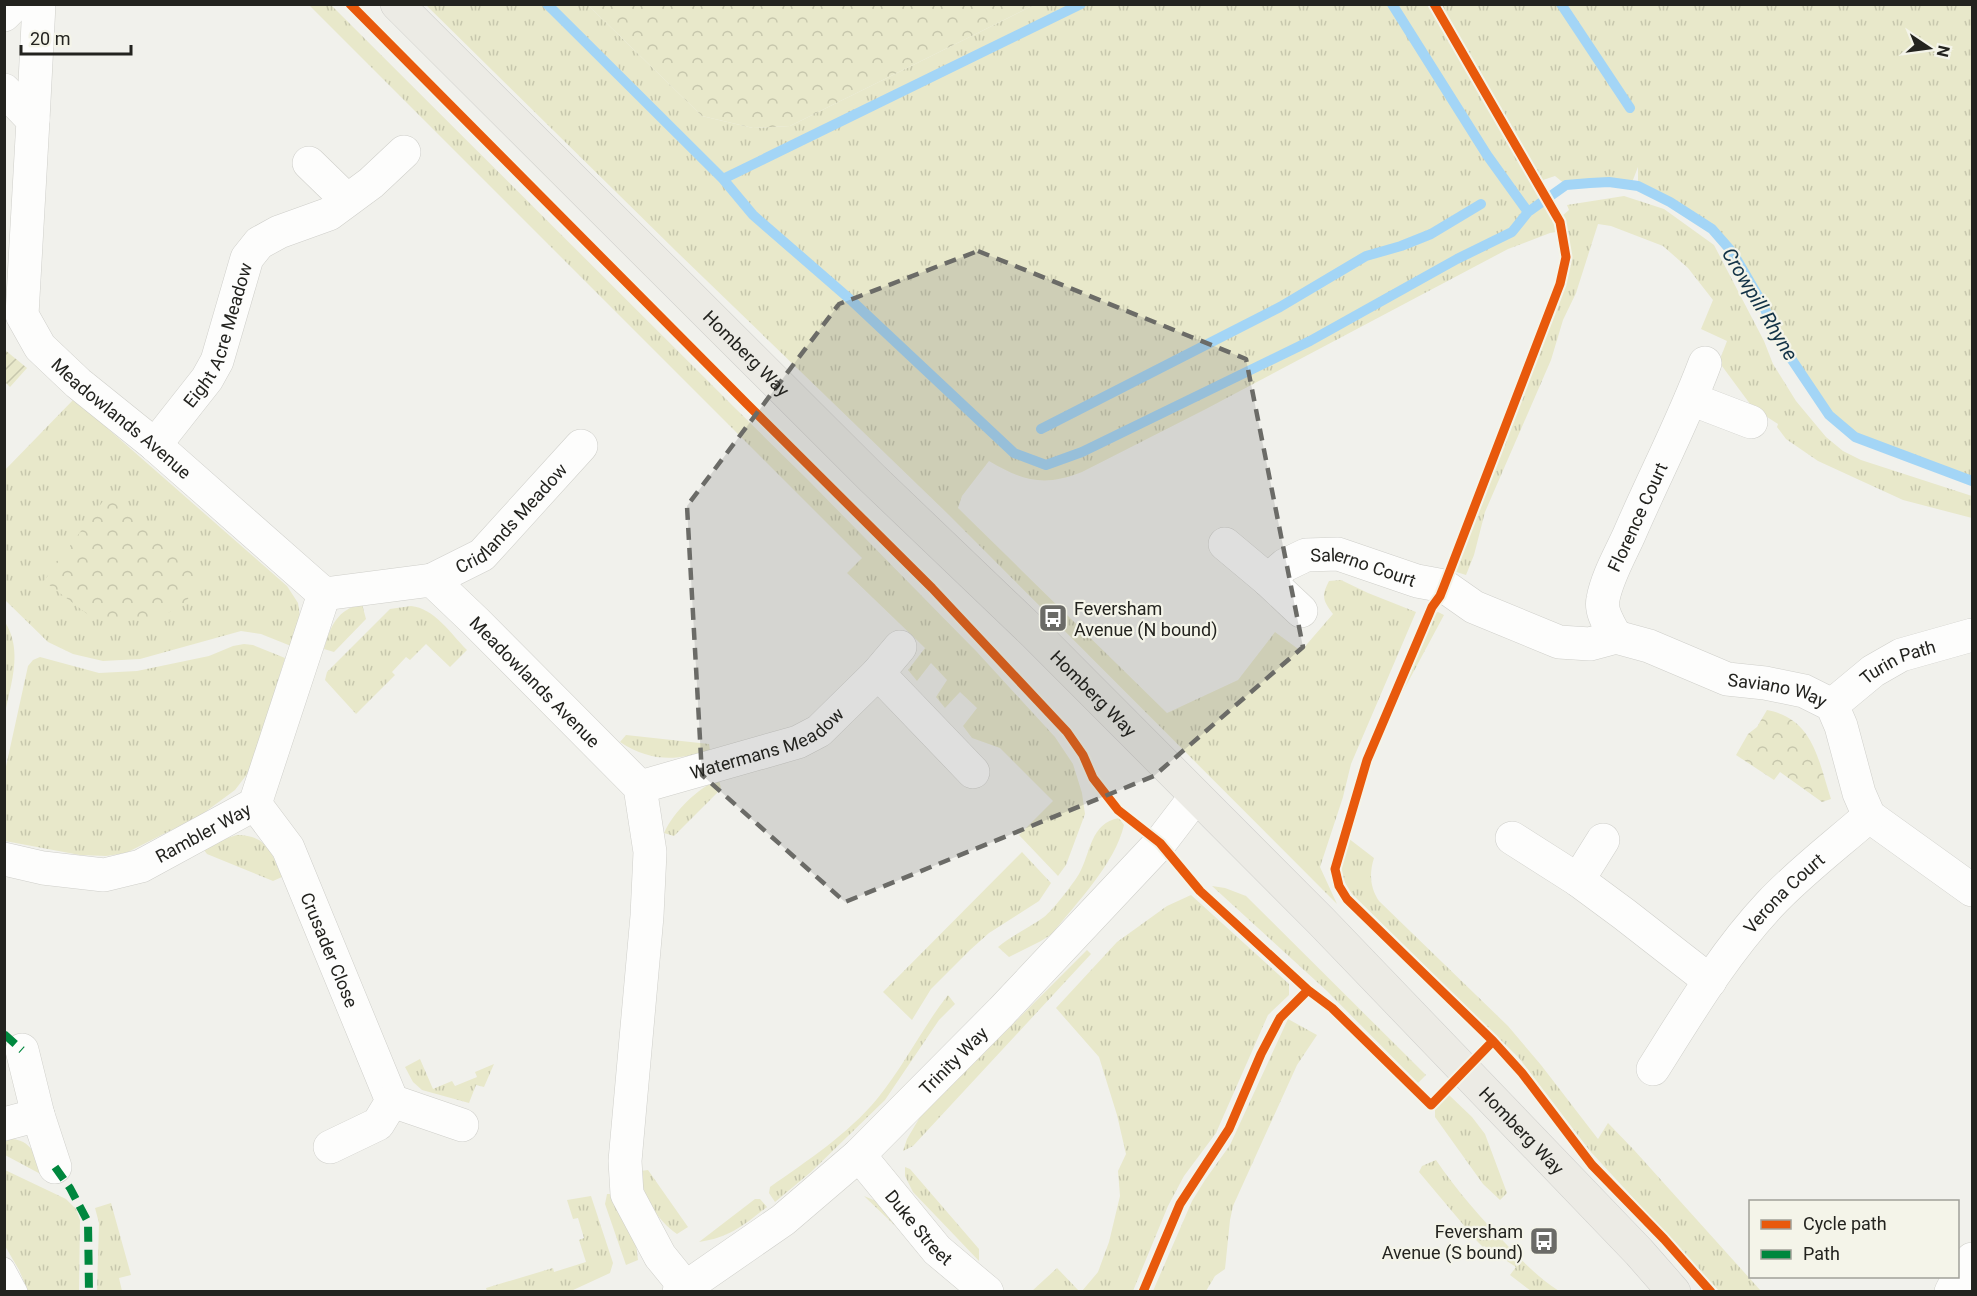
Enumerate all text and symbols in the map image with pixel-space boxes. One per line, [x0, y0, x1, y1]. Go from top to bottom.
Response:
scale bar [21, 18, 130, 56]
north arrow [1899, 18, 1959, 78]
text: 20 m [30, 28, 70, 49]
text: N [1933, 44, 1954, 59]
water label: Crowpill Rhyne [1717, 243, 1803, 365]
street label: Eight Acre Meadow [179, 260, 256, 411]
street label: Homberg Way [699, 306, 794, 401]
street label: Meadowlands Avenue [47, 353, 196, 483]
street label: Cridlands Meadow [452, 458, 571, 577]
street label: Florence Court [1603, 459, 1671, 575]
street label: Salerno Court [1310, 543, 1419, 590]
place label: Feversham Avenue (N bound) [1074, 598, 1217, 641]
bus stop icon: Feversham Avenue (N bound) [1037, 602, 1069, 634]
street label: Meadowlands Avenue [466, 612, 605, 751]
street label: Turin Path [1855, 635, 1938, 688]
street label: Homberg Way [1047, 646, 1141, 741]
street label: Saviano Way [1727, 669, 1831, 712]
street label: Watermans Meadow [687, 702, 848, 783]
street label: Rambler Way [152, 798, 255, 867]
street label: Verona Court [1739, 848, 1828, 937]
street label: Crusader Close [297, 889, 363, 1010]
street label: Trinity Way [915, 1021, 992, 1099]
street label: Homberg Way [1475, 1082, 1569, 1179]
street label: Duke Street [881, 1185, 957, 1269]
legend [1749, 1200, 1959, 1278]
text: Cycle path [1803, 1213, 1887, 1234]
place label: Feversham Avenue (S bound) [1382, 1221, 1523, 1264]
bus stop icon: Feversham Avenue (S bound) [1528, 1225, 1560, 1257]
text: Path [1803, 1243, 1840, 1264]

